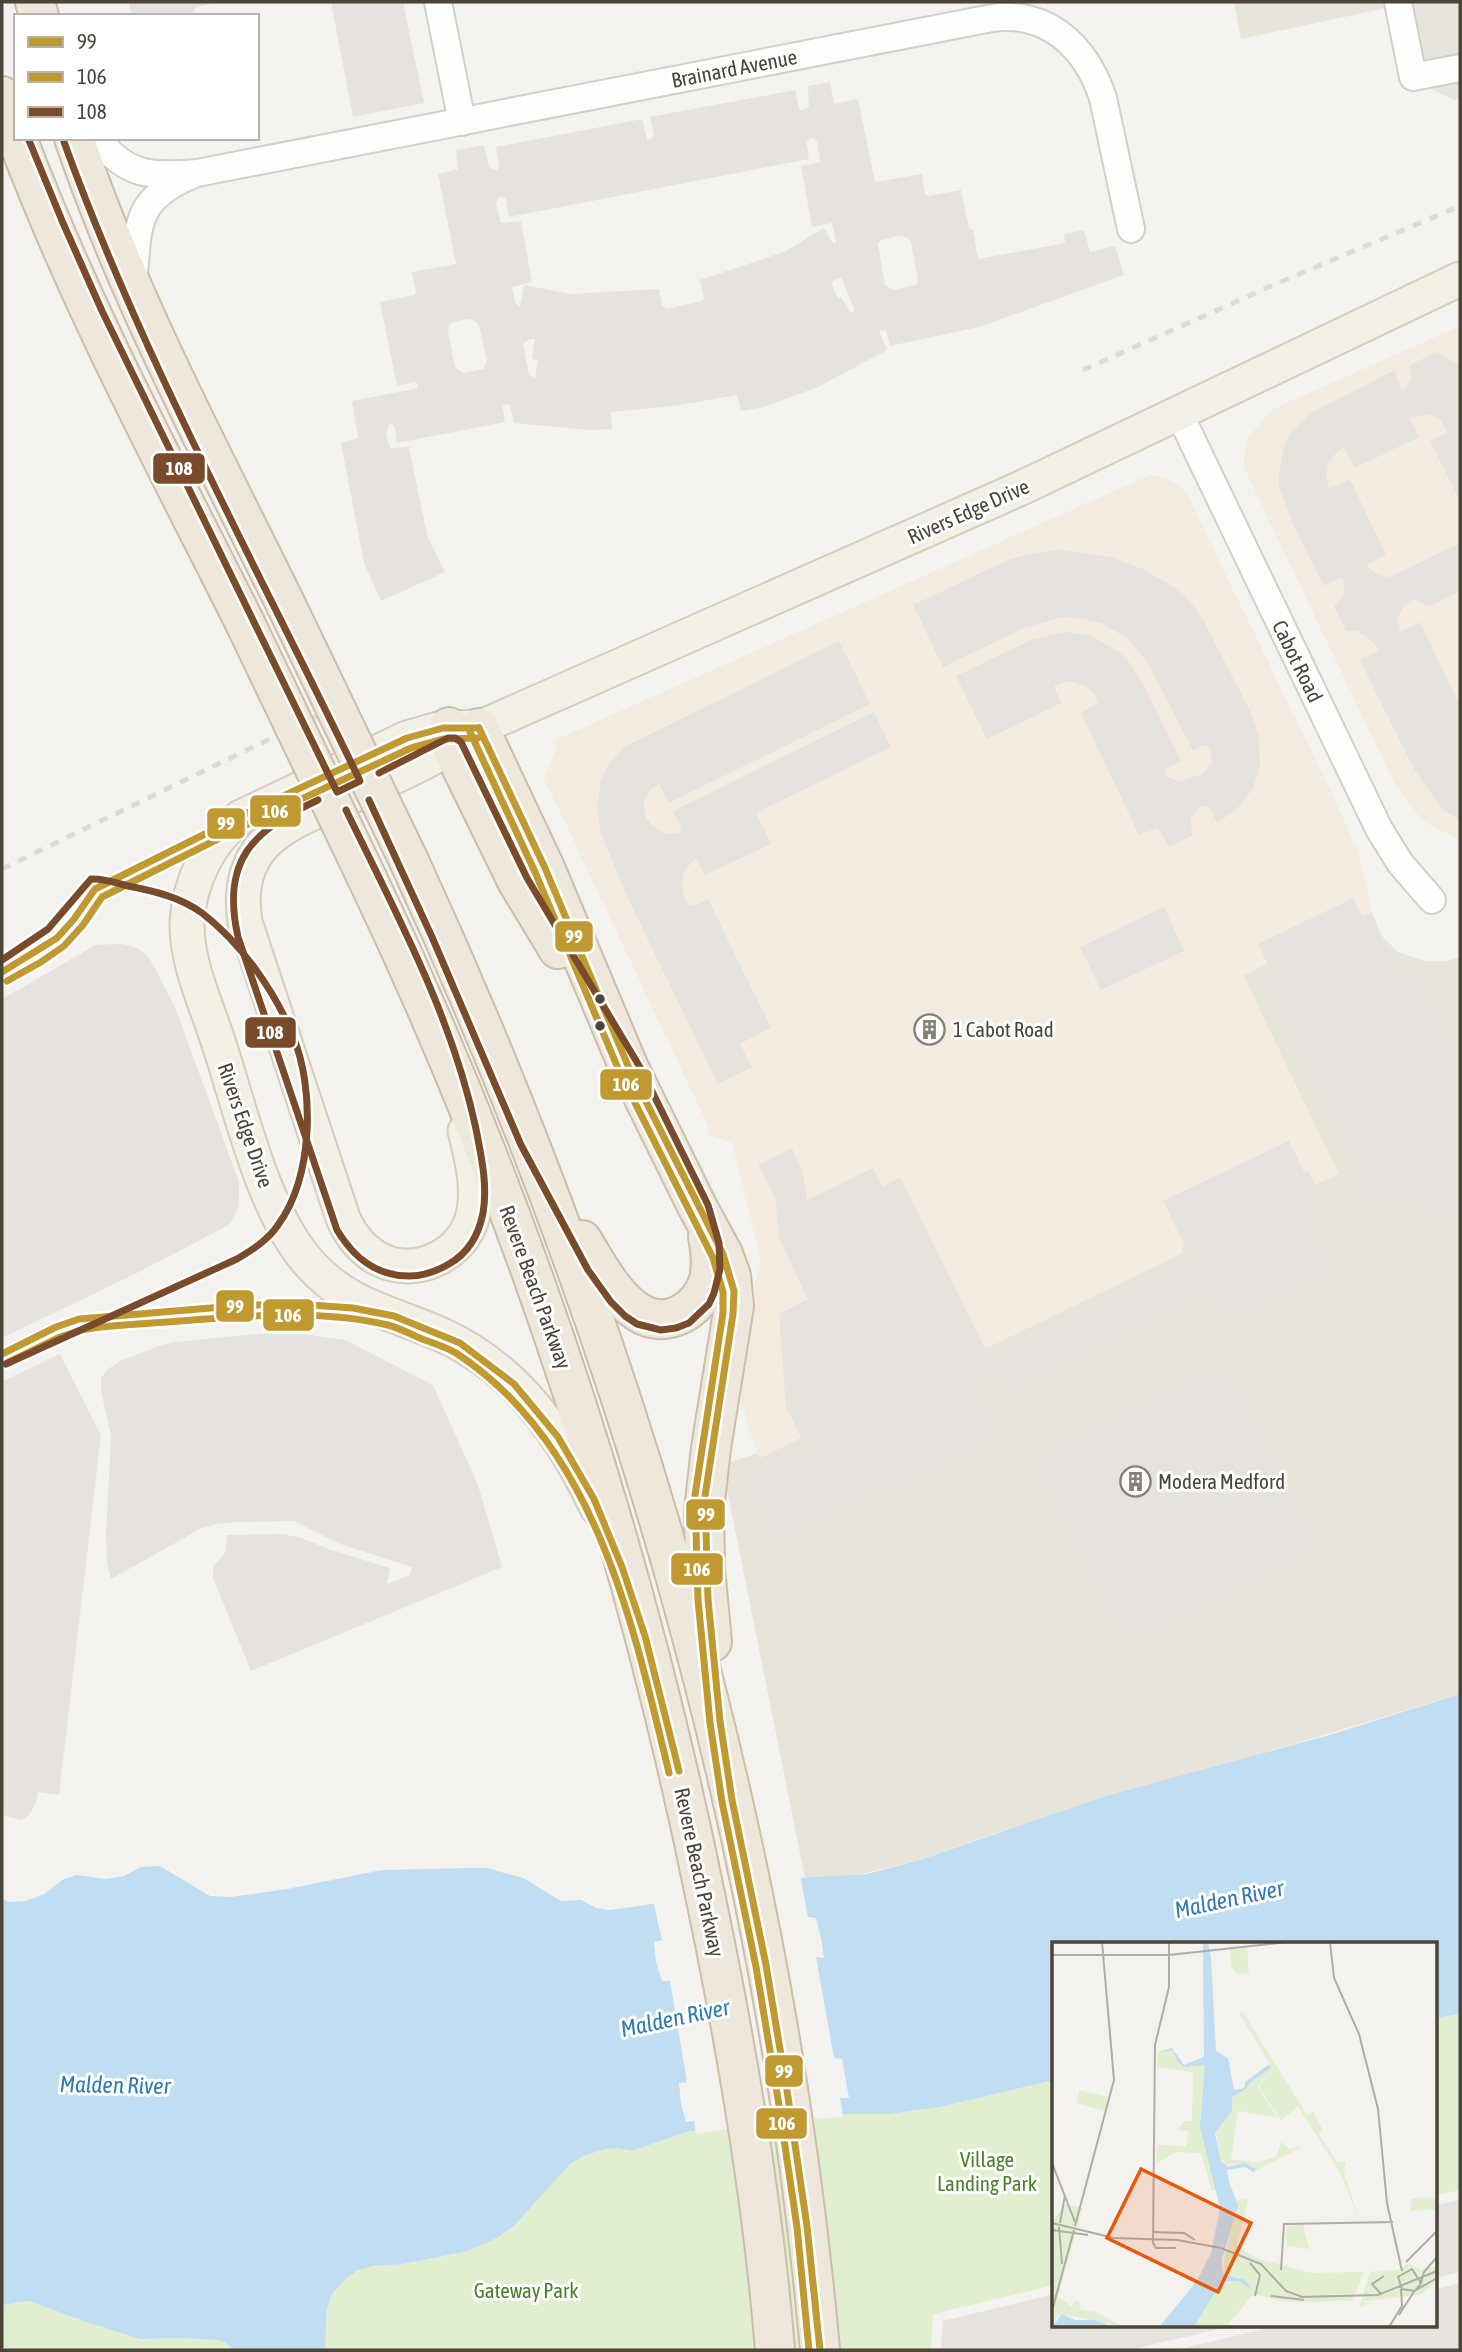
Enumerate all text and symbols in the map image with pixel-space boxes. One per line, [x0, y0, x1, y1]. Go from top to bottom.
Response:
legend [14, 14, 259, 140]
text: 99 [77, 29, 97, 53]
street label: Brainard Avenue [669, 44, 799, 92]
text: 106 [77, 64, 107, 88]
text: 108 [77, 99, 107, 123]
line badge: 108 [152, 452, 206, 485]
text: 108 [166, 457, 192, 479]
street label: Rivers Edge Drive [904, 474, 1032, 548]
street label: Cabot Road [1268, 616, 1328, 706]
line badge: 106 [249, 794, 302, 828]
text: 106 [262, 800, 288, 822]
line badge: 99 [206, 807, 246, 840]
text: 99 [217, 812, 235, 834]
line badge: 99 [554, 920, 594, 953]
text: 99 [565, 925, 583, 947]
unlabelled marker [593, 992, 607, 1006]
building icon: 1 Cabot Road [913, 1012, 947, 1046]
line badge: 108 [244, 1016, 297, 1049]
place label: 1 Cabot Road [953, 1017, 1054, 1041]
unlabelled marker [593, 1019, 607, 1033]
text: 108 [257, 1021, 283, 1043]
street label: Rivers Edge Drive [213, 1059, 279, 1191]
line badge: 106 [599, 1068, 653, 1101]
text: 106 [613, 1073, 639, 1095]
street label: Revere Beach Parkway [495, 1202, 577, 1372]
line badge: 99 [215, 1289, 255, 1323]
text: 99 [226, 1295, 244, 1317]
line badge: 106 [262, 1298, 315, 1332]
text: 106 [275, 1304, 301, 1326]
building icon: Modera Medford [1118, 1464, 1152, 1498]
place label: Modera Medford [1158, 1469, 1285, 1493]
line badge: 99 [685, 1498, 726, 1531]
text: 99 [697, 1503, 715, 1525]
line badge: 106 [670, 1552, 724, 1586]
text: 106 [684, 1558, 710, 1580]
street label: Revere Beach Parkway [670, 1785, 730, 1959]
water label: Malden River [1172, 1875, 1287, 1923]
inset map [1052, 1942, 1438, 2328]
water label: Malden River [618, 1994, 733, 2042]
line badge: 99 [764, 2054, 804, 2088]
text: 99 [775, 2060, 793, 2082]
water label: Malden River [59, 2071, 172, 2099]
line badge: 106 [755, 2107, 808, 2140]
text: 106 [769, 2112, 795, 2134]
park label: Village Landing Park [937, 2147, 1037, 2195]
park label: Gateway Park [474, 2278, 578, 2302]

